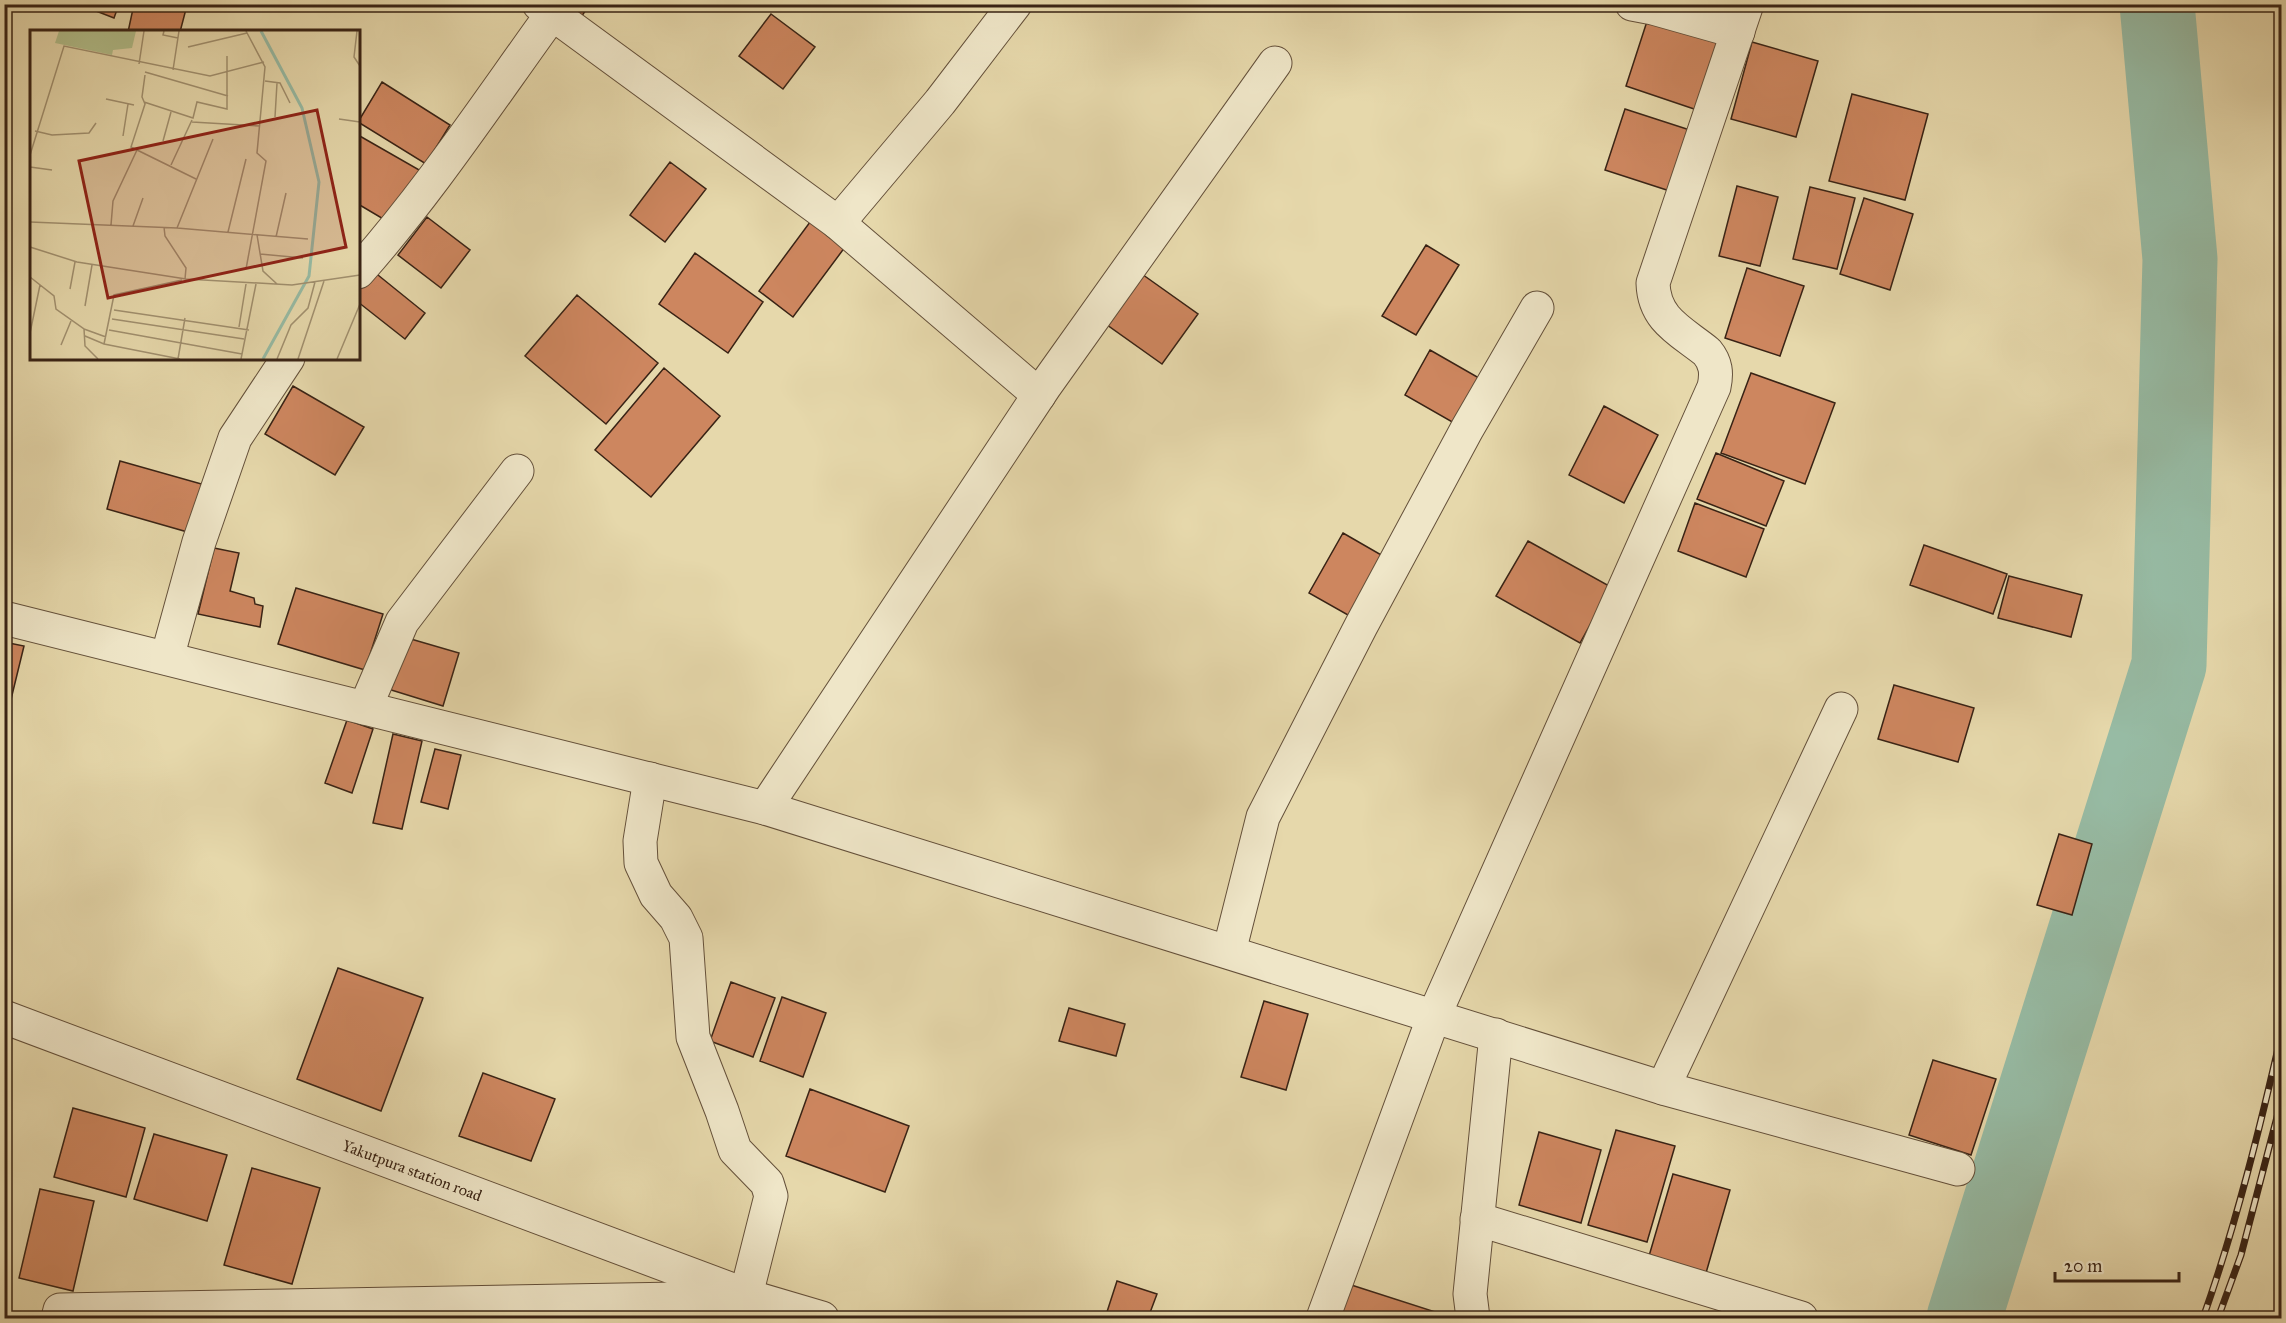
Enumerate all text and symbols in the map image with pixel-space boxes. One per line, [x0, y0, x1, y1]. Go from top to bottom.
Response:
inset map [30, 30, 360, 360]
street label: Yakutpura station road [340, 1135, 485, 1205]
scale bar [2055, 1245, 2180, 1283]
text: 20 m [2064, 1255, 2102, 1277]

